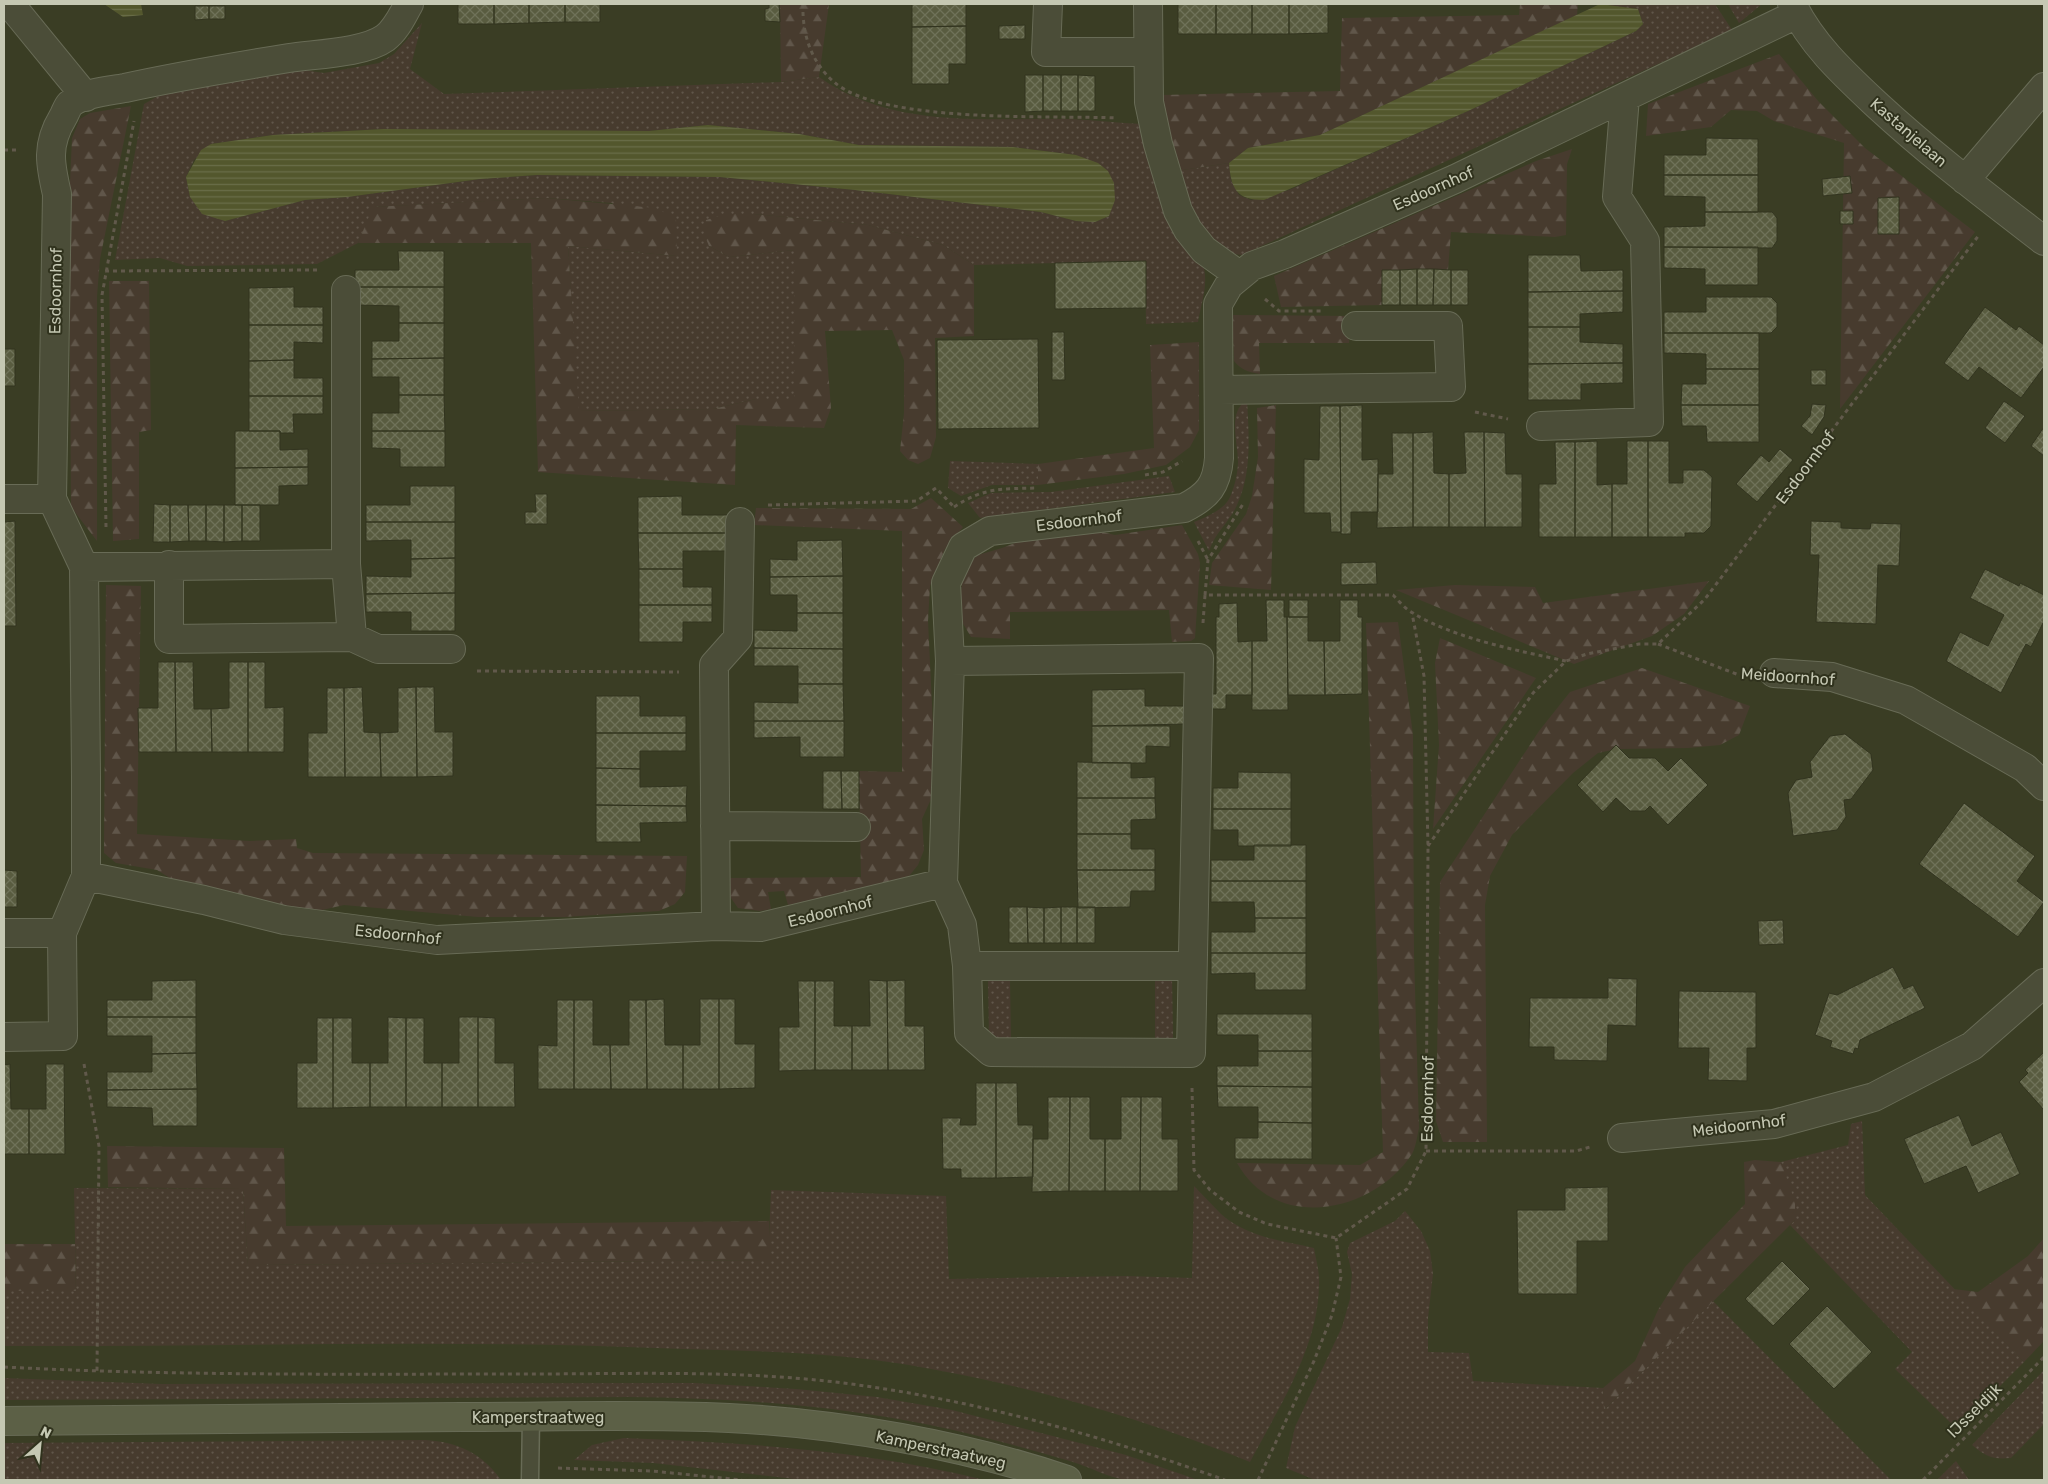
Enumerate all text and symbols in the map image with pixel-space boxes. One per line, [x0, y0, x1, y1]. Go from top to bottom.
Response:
street label: Kastanjelaan [1866, 94, 1951, 171]
street label: Esdoornhof [1390, 162, 1477, 215]
street label: Esdoornhof [45, 247, 66, 334]
street label: Esdoornhof [1772, 426, 1840, 508]
street label: Esdoornhof [1035, 506, 1124, 535]
street label: Meidoornhof [1740, 664, 1836, 689]
street label: Esdoornhof [786, 892, 875, 931]
street label: Esdoornhof [354, 921, 443, 949]
street label: Esdoornhof [1417, 1055, 1438, 1142]
street label: Meidoornhof [1691, 1110, 1788, 1141]
street label: IJsseldijk [1943, 1379, 2006, 1442]
street label: Kamperstraatweg [472, 1408, 604, 1427]
north arrow [15, 1419, 65, 1469]
text: N [37, 1423, 54, 1443]
street label: Kamperstraatweg [874, 1426, 1008, 1473]

